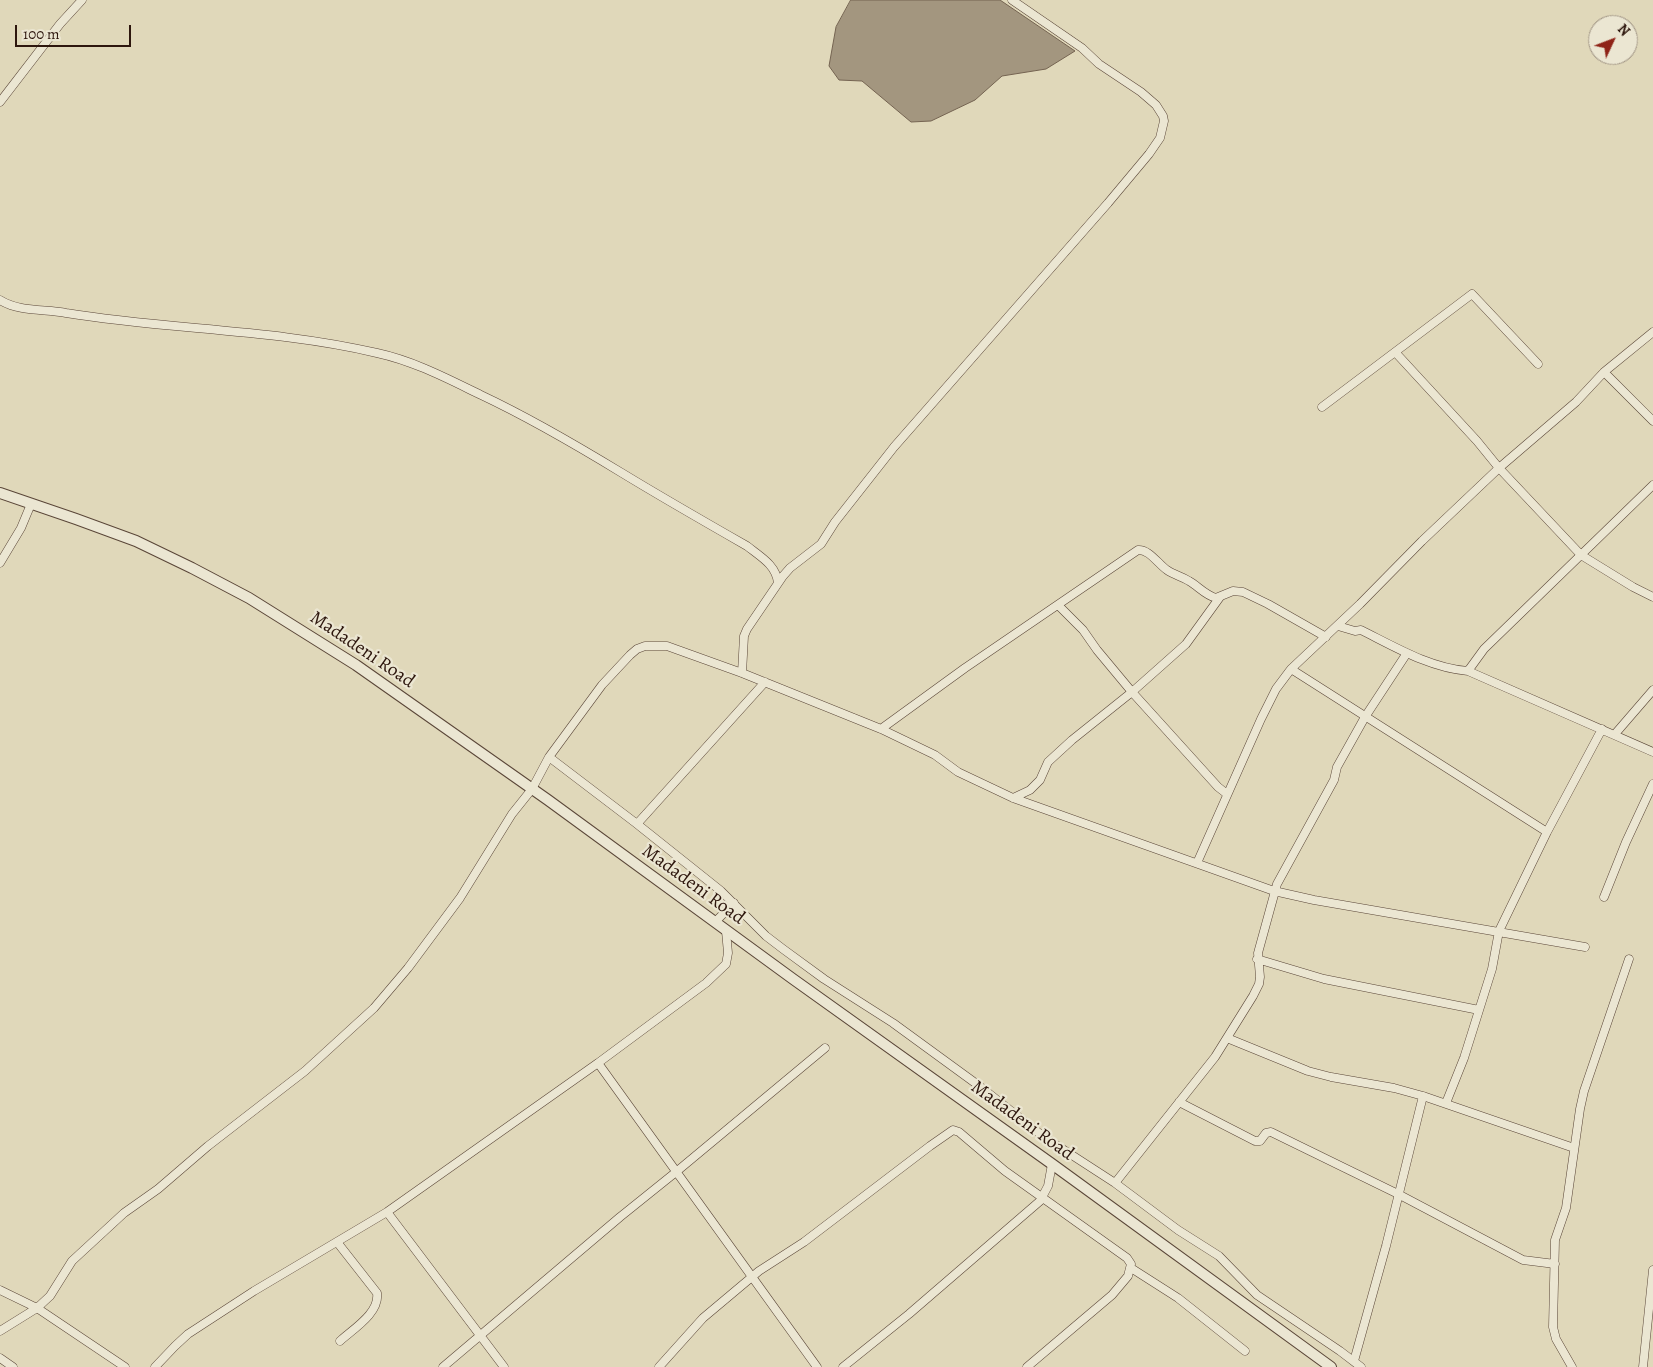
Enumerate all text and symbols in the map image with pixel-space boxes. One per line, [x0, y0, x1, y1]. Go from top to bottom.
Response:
scale bar [18, 15, 134, 47]
north arrow [1588, 15, 1638, 65]
text: N [1613, 20, 1634, 40]
text: 100 m [23, 24, 60, 44]
street label: Madadeni Road [305, 607, 419, 693]
street label: Madadeni Road [637, 840, 749, 930]
street label: Madadeni Road [966, 1076, 1078, 1166]

